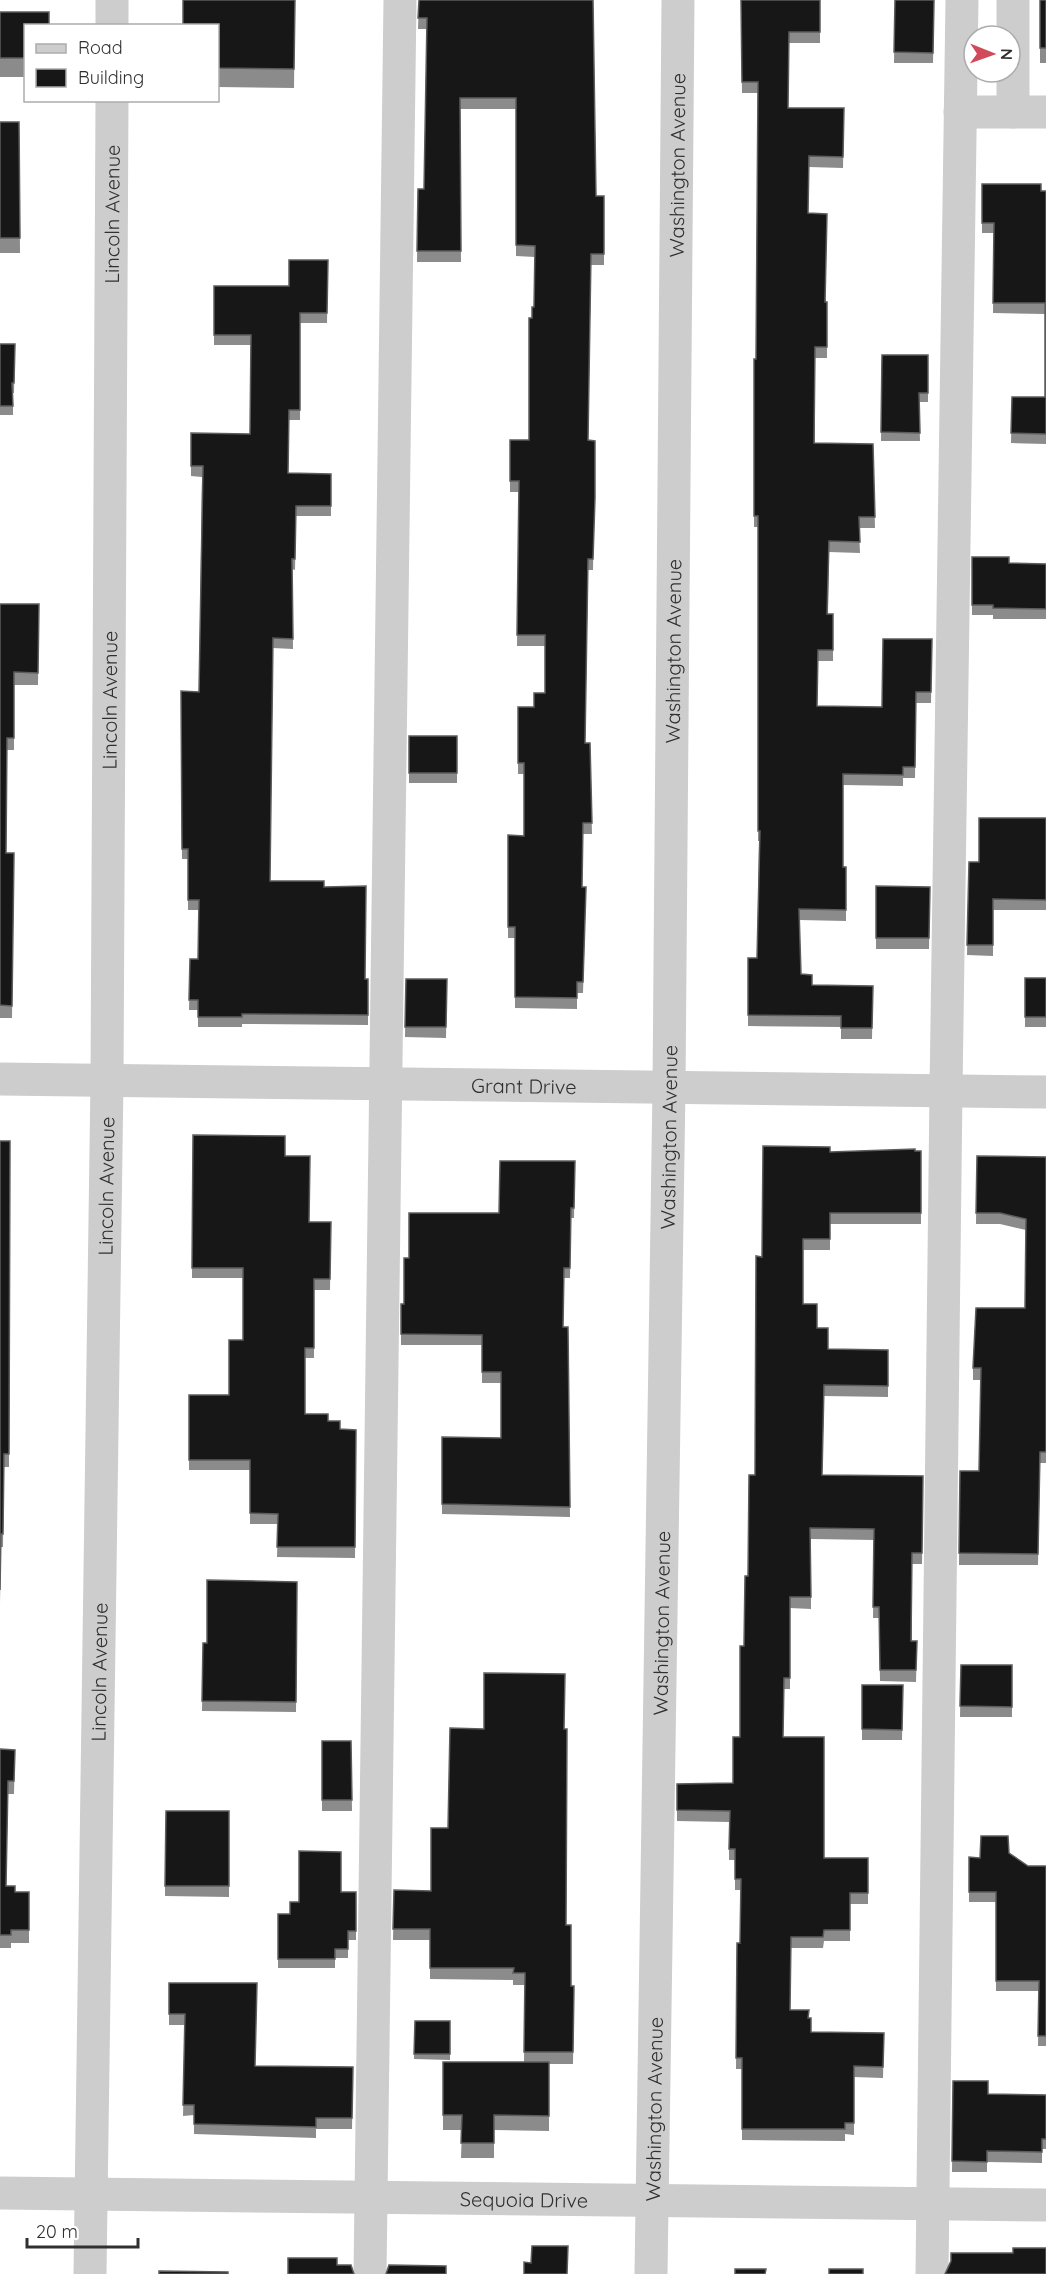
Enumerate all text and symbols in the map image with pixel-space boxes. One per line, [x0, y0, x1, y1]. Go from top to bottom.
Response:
legend [24, 24, 219, 102]
north arrow [962, 24, 1022, 84]
text: Road [78, 36, 123, 59]
text: N [997, 48, 1017, 60]
text: Building [78, 66, 144, 89]
street label: Washington Avenue [663, 73, 690, 258]
street label: Lincoln Avenue [99, 145, 124, 284]
street label: Washington Avenue [659, 559, 686, 744]
street label: Lincoln Avenue [96, 631, 122, 770]
street label: Washington Avenue [654, 1045, 682, 1230]
street label: Grant Drive [471, 1072, 577, 1099]
street label: Lincoln Avenue [92, 1116, 119, 1256]
street label: Washington Avenue [647, 1531, 675, 1716]
street label: Lincoln Avenue [85, 1602, 112, 1742]
street label: Washington Avenue [640, 2017, 667, 2202]
street label: Sequoia Drive [460, 2186, 588, 2212]
scale bar [27, 2211, 138, 2249]
text: 20 m [36, 2220, 78, 2243]

